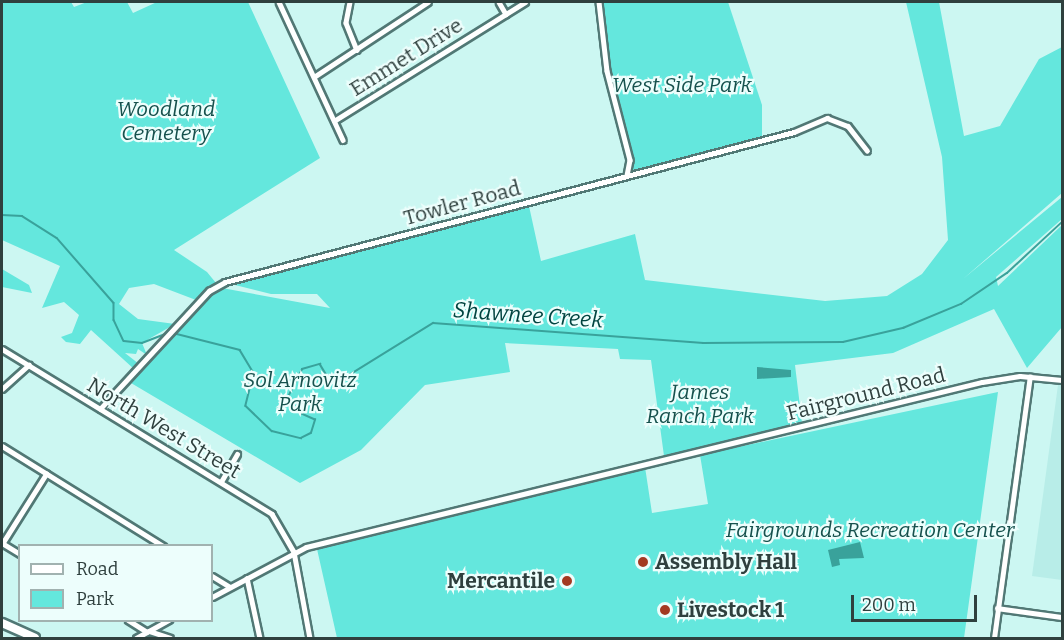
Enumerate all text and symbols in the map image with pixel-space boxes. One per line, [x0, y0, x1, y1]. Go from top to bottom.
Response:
street label: Emmet Drive [345, 12, 467, 102]
park label: West Side Park [612, 72, 752, 98]
park label: Woodland Cemetery [117, 96, 215, 146]
street label: Towler Road [401, 175, 523, 231]
water label: Shawnee Creek [452, 297, 604, 333]
street label: Fairground Road [784, 362, 948, 426]
park label: Sol Arnovitz Park [243, 367, 357, 417]
street label: North West Street [83, 372, 245, 484]
park label: James Ranch Park [646, 379, 754, 429]
park label: Fairgrounds Recreation Center [726, 517, 1014, 543]
legend [18, 544, 213, 622]
place label: Assembly Hall [655, 549, 797, 575]
marker: Assembly Hall [636, 555, 650, 569]
text: Road [76, 558, 118, 580]
place label: Mercantile [447, 568, 555, 594]
marker: Mercantile [560, 574, 574, 588]
scale bar [854, 583, 980, 621]
text: Park [76, 588, 114, 610]
text: 200 m [862, 594, 916, 616]
place label: Livestock 1 [677, 597, 784, 623]
marker: Livestock 1 [658, 603, 672, 617]

